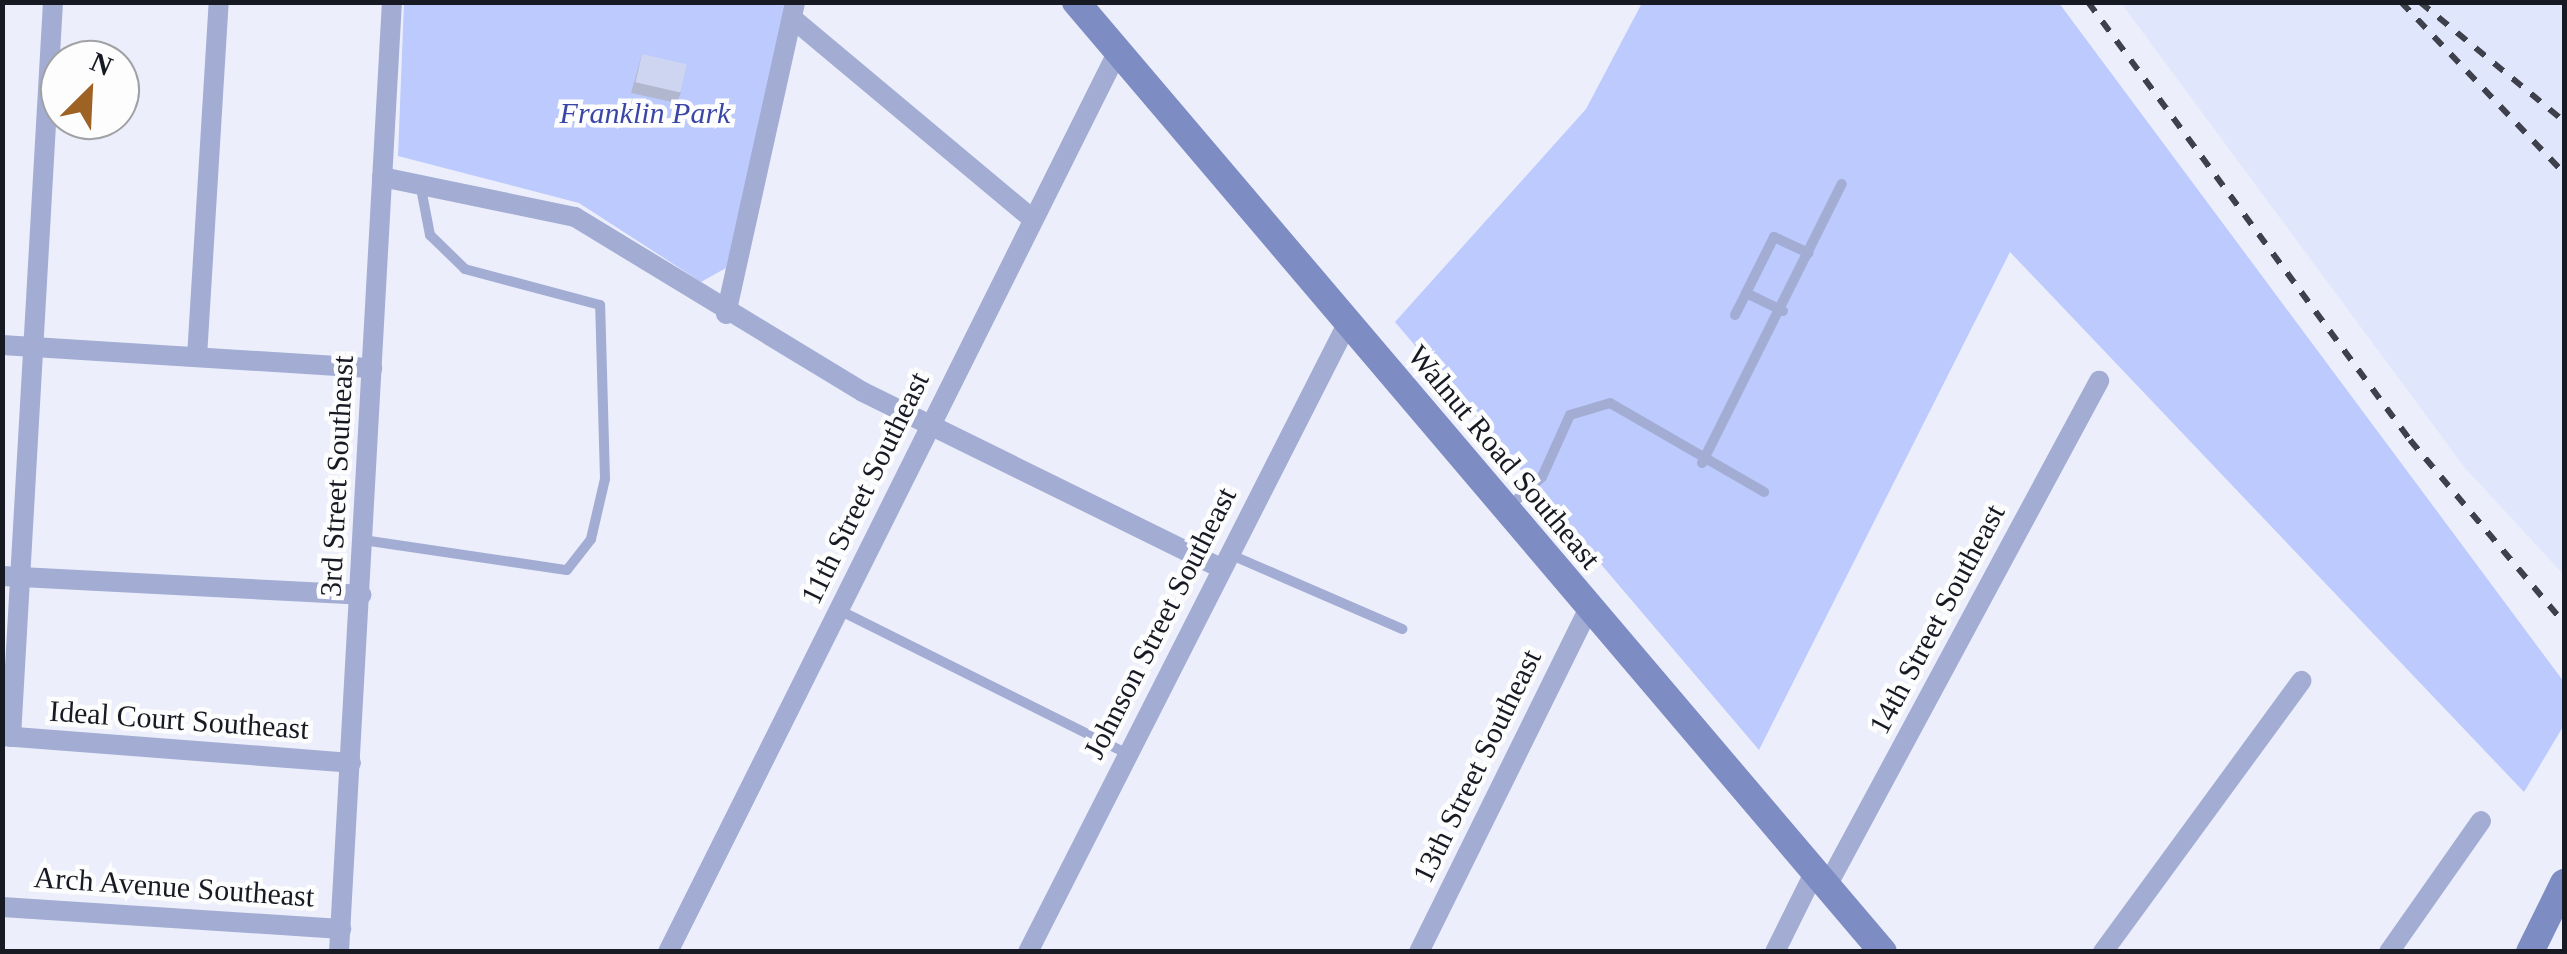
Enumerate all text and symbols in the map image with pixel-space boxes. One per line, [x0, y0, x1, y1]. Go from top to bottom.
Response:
north arrow [40, 40, 140, 140]
text: N [86, 46, 117, 82]
park label: Franklin Park [560, 95, 730, 131]
street label: Walnut Road Southeast [1400, 338, 1608, 576]
street label: 3rd Street Southeast [313, 354, 361, 598]
street label: 11th Street Southeast [793, 366, 937, 610]
street label: Johnson Street Southeast [1076, 481, 1244, 765]
street label: 14th Street Southeast [1861, 498, 2013, 740]
street label: 13th Street Southeast [1405, 644, 1549, 888]
street label: Ideal Court Southeast [48, 693, 310, 747]
street label: Arch Avenue Southeast [32, 859, 316, 915]

